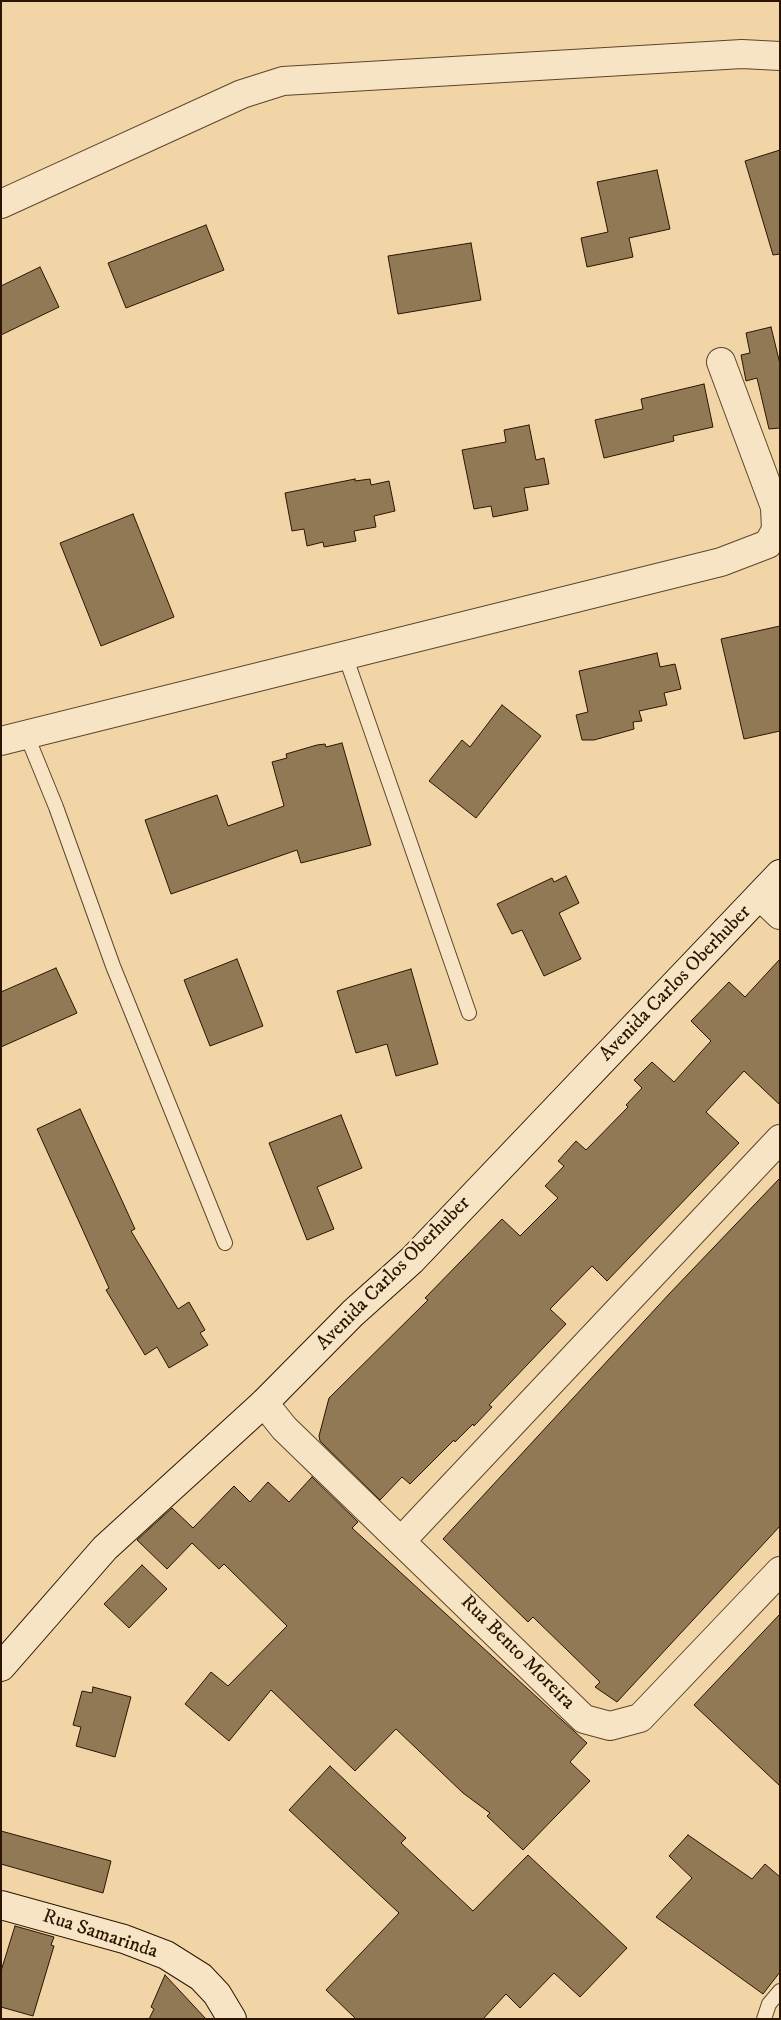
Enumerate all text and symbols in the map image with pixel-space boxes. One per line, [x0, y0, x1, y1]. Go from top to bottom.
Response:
street label: Avenida Carlos Oberhuber [595, 901, 757, 1067]
street label: Avenida Carlos Oberhuber [312, 1192, 476, 1356]
street label: Rua Bento Moreira [455, 1591, 579, 1715]
street label: Rua Samarinda [39, 1905, 161, 1965]

